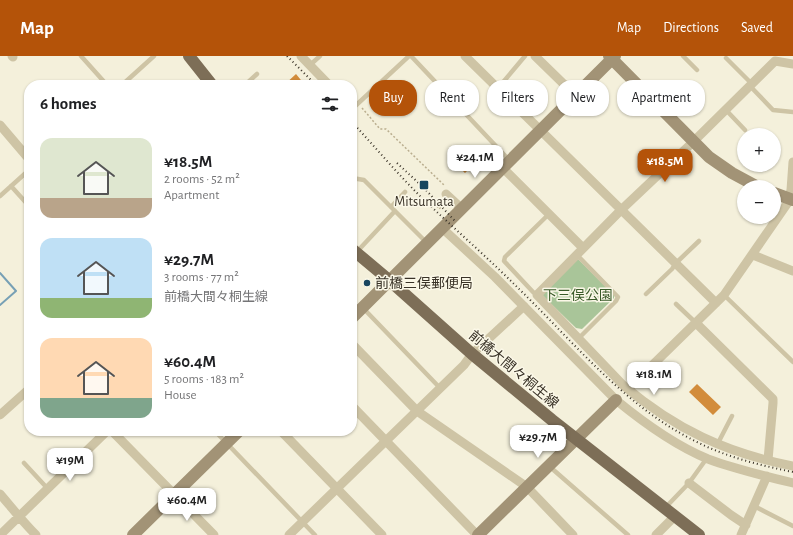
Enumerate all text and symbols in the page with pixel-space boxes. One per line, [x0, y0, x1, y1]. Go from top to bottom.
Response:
text: Map [20, 19, 54, 38]
text: Map [617, 21, 641, 35]
text: Directions [663, 21, 719, 35]
text: Saved [741, 21, 773, 35]
chip: Buy [369, 80, 417, 116]
chip: Rent [425, 80, 479, 116]
chip: Filters [487, 80, 548, 116]
chip: New [556, 80, 609, 116]
chip: Apartment [617, 80, 705, 116]
icon: filters [319, 93, 341, 115]
text: 6 homes [40, 95, 96, 112]
map controls [737, 128, 781, 224]
button: + [737, 128, 781, 172]
pin: ¥24.1M [442, 145, 508, 179]
pin: ¥18.5M [632, 149, 698, 183]
text: ¥24.1M [456, 151, 494, 164]
text: ¥18.5M [164, 153, 212, 170]
icon: home [72, 154, 120, 202]
text: ¥18.5M [647, 155, 683, 168]
text: 2 rooms · 52 m² [164, 173, 240, 186]
marker: Mitsumata [418, 179, 430, 191]
button: − [737, 180, 781, 224]
text: Apartment [164, 189, 219, 202]
place label: Mitsumata [394, 195, 454, 209]
text: ¥29.7M [164, 251, 214, 268]
icon: home [72, 254, 120, 302]
text: 3 rooms · 77 m² [164, 271, 239, 284]
place label: 前橋三俣郵便局 [375, 275, 473, 291]
marker: 前橋三俣郵便局 [362, 278, 372, 288]
park label: 下三俣公園 [543, 288, 613, 303]
text: 前橋大間々桐生線 [164, 291, 268, 304]
street label: 前橋大間々桐生線 [466, 327, 562, 411]
text: ¥60.4M [164, 353, 216, 370]
icon: home [72, 354, 120, 402]
pin: ¥18.1M [621, 362, 687, 396]
text: ¥18.1M [636, 368, 672, 381]
text: 5 rooms · 183 m² [164, 373, 244, 386]
text: House [164, 389, 196, 402]
pin: ¥29.7M [505, 425, 571, 459]
text: ¥29.7M [519, 431, 557, 444]
pin: ¥19M [46, 448, 94, 482]
text: ¥19M [56, 454, 84, 467]
pin: ¥60.4M [154, 488, 220, 522]
text: ¥60.4M [167, 494, 207, 507]

